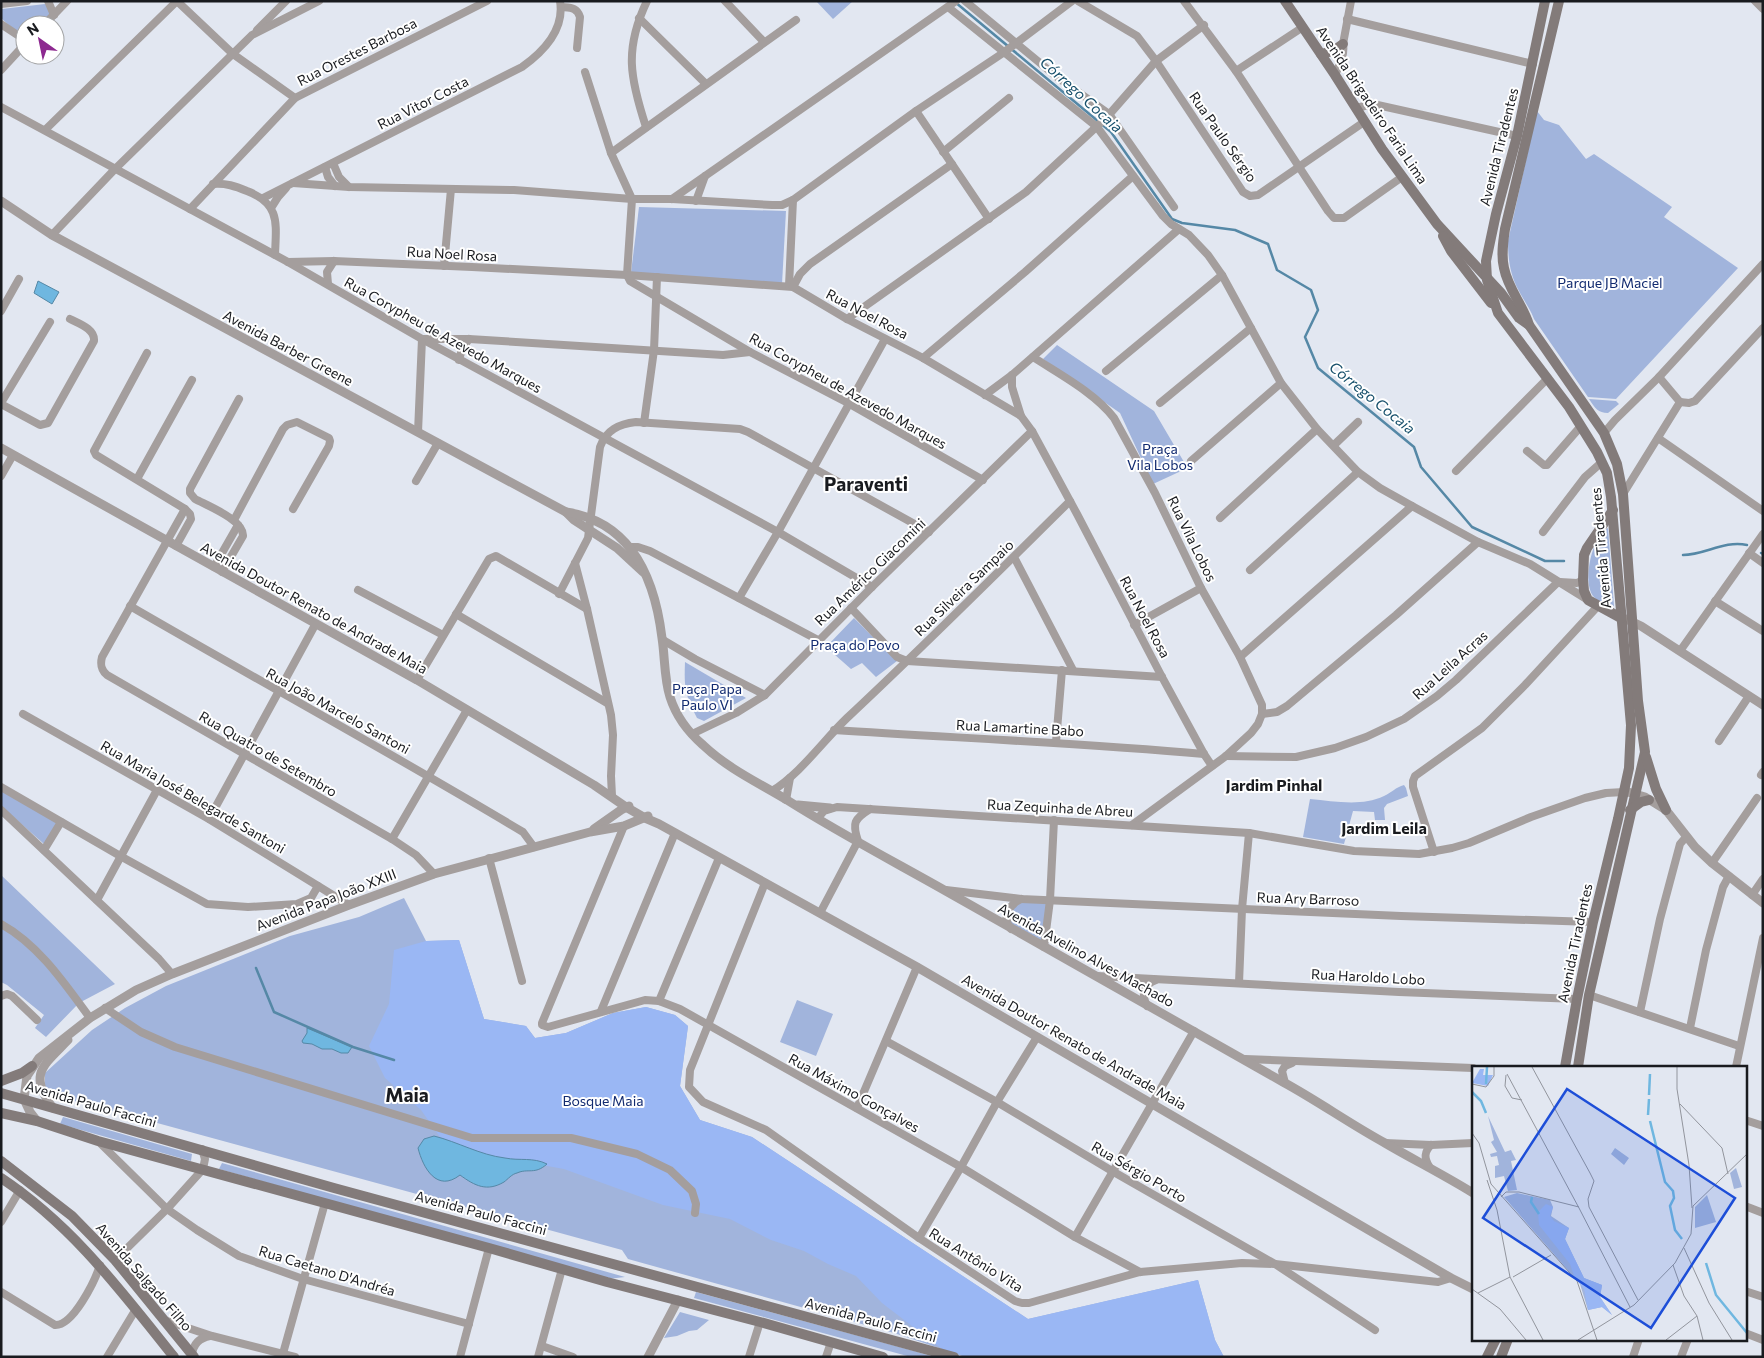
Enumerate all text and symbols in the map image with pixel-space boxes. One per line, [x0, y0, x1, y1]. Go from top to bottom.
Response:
street label: Rua Orestes Barbosa [294, 14, 419, 89]
north arrow [15, 15, 65, 65]
text: N [24, 19, 42, 39]
street label: Avenida Brigadeiro Faria Lima [1313, 22, 1432, 187]
water label: Córrego Cocaia [1037, 52, 1127, 136]
street label: Rua Vitor Costa [374, 72, 471, 133]
street label: Avenida Tiradentes [1476, 86, 1521, 208]
street label: Rua Paulo Sérgio [1186, 88, 1261, 185]
street label: Rua Noel Rosa [406, 243, 498, 264]
street label: Rua Corypheu de Azevedo Marques [342, 273, 545, 396]
park label: Parque JB Maciel [1557, 274, 1663, 291]
street label: Rua Noel Rosa [823, 285, 911, 342]
street label: Avenida Barber Greene [220, 306, 356, 389]
street label: Rua Corypheu de Azevedo Marques [747, 329, 950, 452]
water label: Córrego Cocaia [1326, 357, 1419, 437]
park label: Praça Vila Lobos [1127, 440, 1193, 473]
district label: Paraventi [824, 472, 908, 495]
street label: Avenida Tiradentes [1587, 487, 1614, 609]
street label: Rua Vila Lobos [1164, 493, 1221, 584]
street label: Rua Américo Giacomini [811, 514, 929, 629]
street label: Rua Silveira Sampaio [911, 536, 1017, 639]
street label: Avenida Doutor Renato de Andrade Maia [198, 538, 431, 677]
street label: Rua Noel Rosa [1117, 573, 1174, 661]
street label: Rua Leila Acras [1409, 626, 1491, 703]
park label: Praça do Povo [810, 636, 900, 653]
street label: Rua João Marcelo Santoni [263, 664, 413, 757]
park label: Praça Papa Paulo VI [672, 680, 742, 713]
street label: Rua Quatro de Setembro [196, 707, 340, 800]
street label: Rua Lamartine Babo [956, 716, 1084, 739]
street label: Rua Maria José Belegarde Santoni [98, 737, 289, 857]
district label: Jardim Pinhal [1226, 775, 1322, 794]
street label: Rua Zequinha de Abreu [987, 795, 1133, 820]
district label: Jardim Leila [1341, 818, 1427, 837]
street label: Avenida Papa João XXIII [253, 865, 398, 934]
street label: Avenida Tiradentes [1554, 882, 1595, 1004]
street label: Rua Ary Barroso [1256, 888, 1360, 909]
street label: Avenida Avelino Alves Machado [995, 899, 1177, 1010]
street label: Rua Haroldo Lobo [1310, 965, 1426, 988]
street label: Avenida Doutor Renato de Andrade Maia [959, 970, 1190, 1113]
street label: Rua Máximo Gonçalves [786, 1049, 923, 1136]
inset map [1472, 1066, 1746, 1340]
street label: Avenida Paulo Faccini [24, 1077, 159, 1130]
district label: Maia [385, 1083, 429, 1106]
park label: Bosque Maia [562, 1092, 644, 1109]
street label: Rua Sérgio Porto [1089, 1137, 1190, 1206]
street label: Avenida Paulo Faccini [413, 1187, 549, 1238]
street label: Avenida Salgado Filho [93, 1219, 196, 1334]
street label: Rua Antônio Vita [926, 1224, 1026, 1295]
street label: Rua Caetano D'Andréa [257, 1242, 397, 1299]
street label: Avenida Paulo Faccini [803, 1294, 939, 1345]

